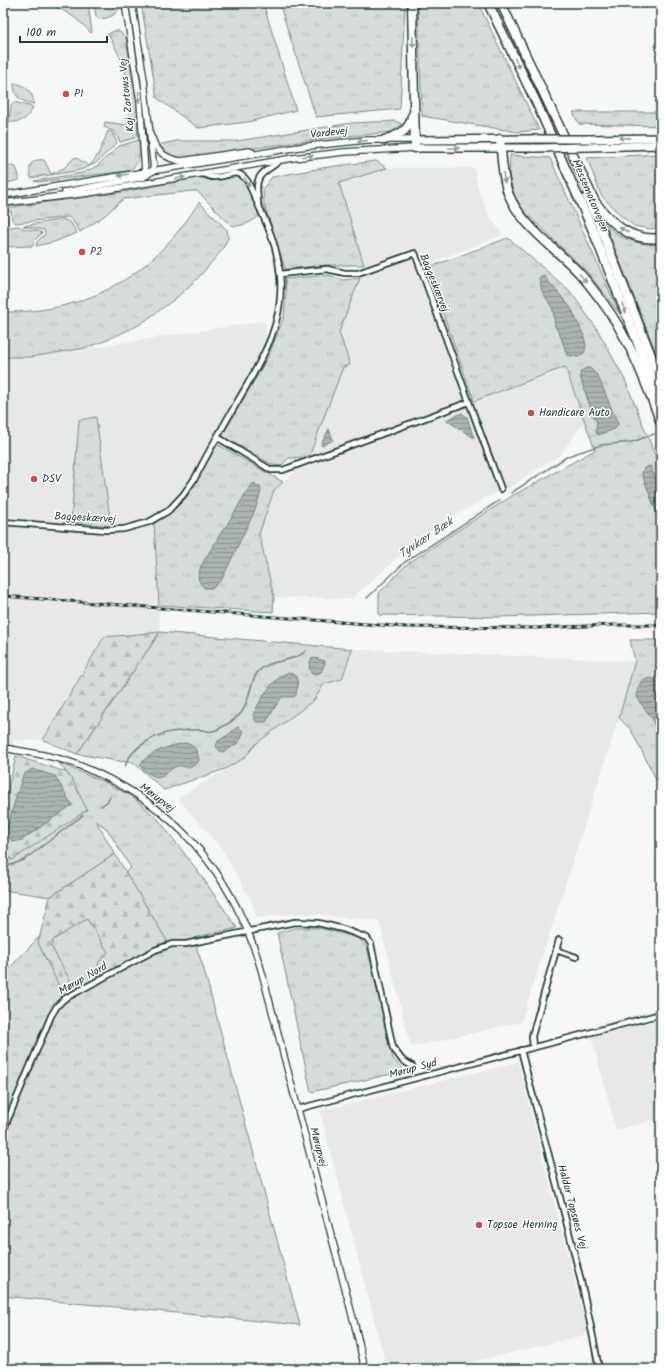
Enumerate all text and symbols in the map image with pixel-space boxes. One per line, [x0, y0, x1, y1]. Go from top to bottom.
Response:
scale bar [20, 18, 107, 44]
text: 100 m [26, 23, 57, 42]
one-way arrow [410, 36, 416, 49]
street label: Kaj Zartows Vej [114, 56, 140, 133]
one-way arrow [514, 58, 520, 69]
place label: P1 [74, 85, 83, 103]
marker: P1 [61, 89, 71, 99]
one-way arrow [136, 91, 142, 103]
street label: Vardevej [309, 122, 350, 144]
one-way arrow [617, 135, 630, 141]
one-way arrow [356, 137, 368, 144]
one-way arrow [448, 145, 461, 151]
one-way arrow [302, 153, 314, 160]
street label: Messemotorvejen [567, 157, 614, 235]
one-way arrow [117, 172, 129, 178]
one-way arrow [502, 172, 508, 184]
one-way arrow [174, 174, 186, 180]
one-way arrow [244, 176, 251, 188]
one-way arrow [618, 227, 630, 233]
place label: P2 [90, 243, 102, 261]
marker: P2 [77, 247, 87, 257]
street label: Baggeskærvej [414, 251, 454, 316]
one-way arrow [579, 273, 588, 283]
one-way arrow [621, 303, 627, 315]
place label: Handicare Auto [539, 404, 610, 422]
marker: Handicare Auto [526, 408, 536, 418]
place label: DSV [42, 470, 62, 488]
marker: DSV [29, 474, 39, 484]
street label: Baggeskærvej [54, 507, 117, 529]
water label: Tyvkær Bæk [395, 511, 459, 563]
street label: Mørupvej [135, 779, 179, 818]
street label: Mørup Nord [55, 957, 111, 1000]
street label: Mørup Syd [387, 1054, 439, 1084]
street label: Mørupvej [304, 1125, 332, 1170]
street label: Haldor Topsøes Vej [552, 1163, 592, 1253]
place label: Topsoe Herning [487, 1216, 558, 1234]
marker: Topsoe Herning [474, 1220, 484, 1230]

